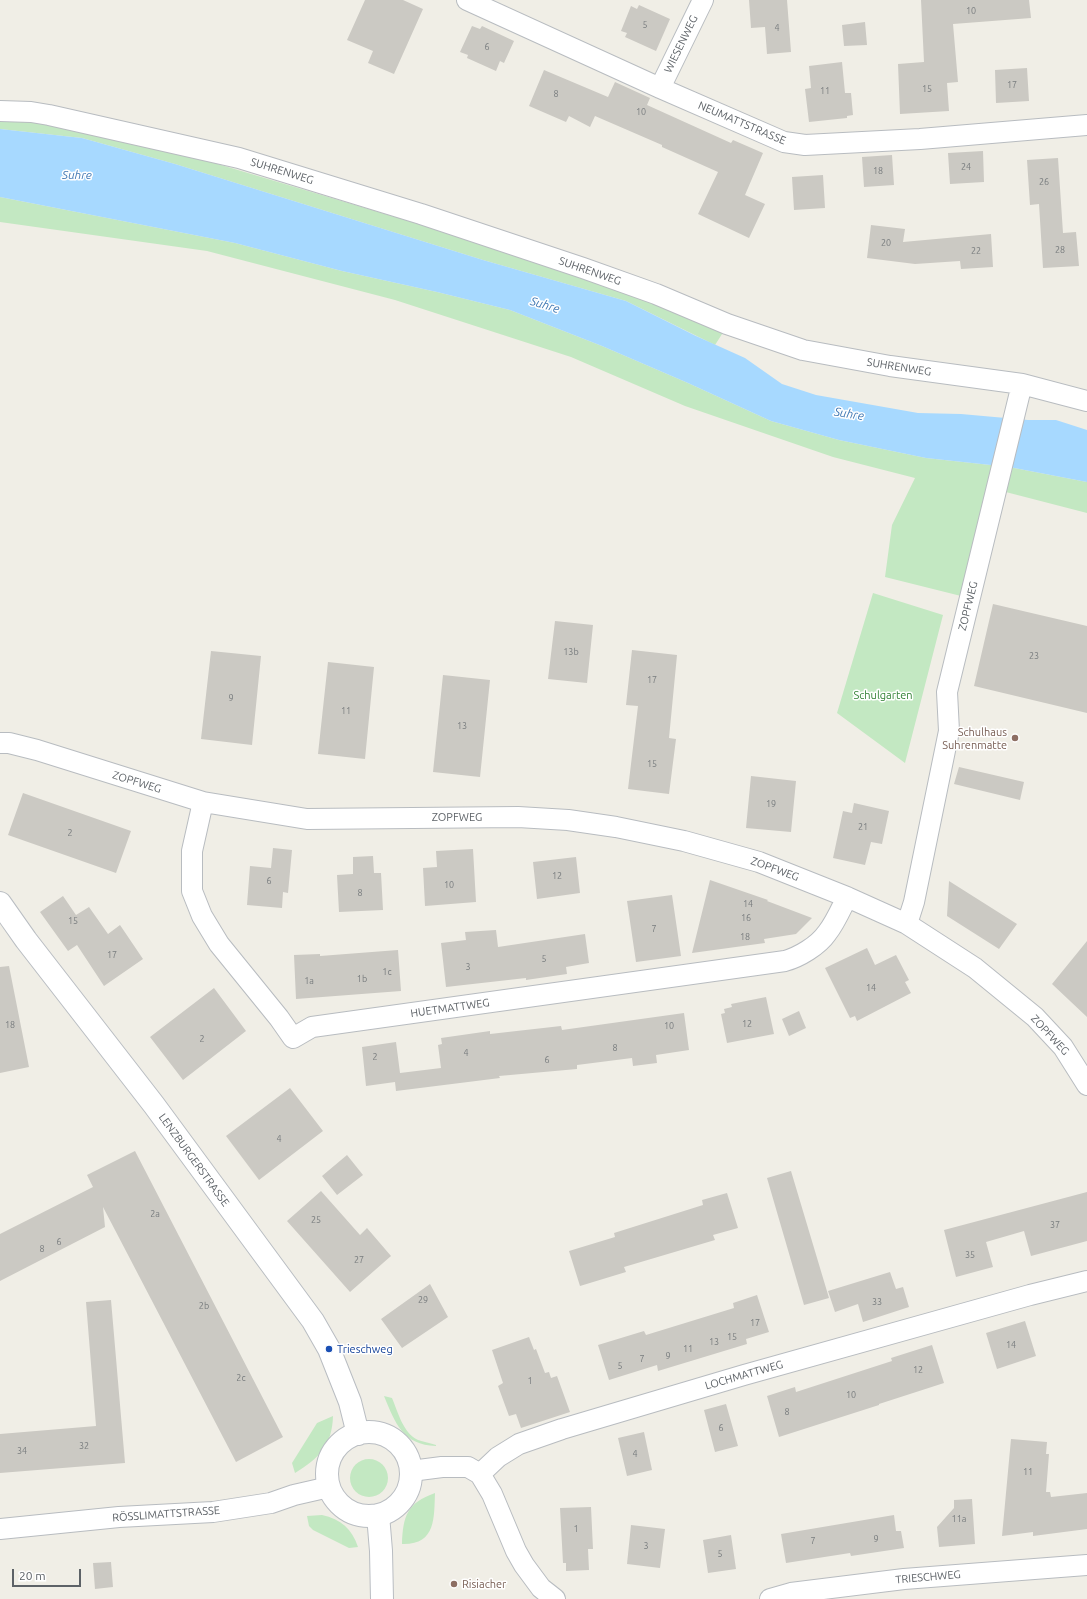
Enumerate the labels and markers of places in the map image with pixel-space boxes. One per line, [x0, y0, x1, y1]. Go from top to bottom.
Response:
place label: Schulhaus Suhrenmatte [942, 725, 1007, 751]
marker: Schulhaus Suhrenmatte [1010, 733, 1020, 743]
place label: Trieschweg [337, 1342, 393, 1356]
marker: Trieschweg [324, 1344, 334, 1354]
place label: Risiacher [462, 1577, 506, 1591]
marker: Risiacher [449, 1579, 459, 1589]

